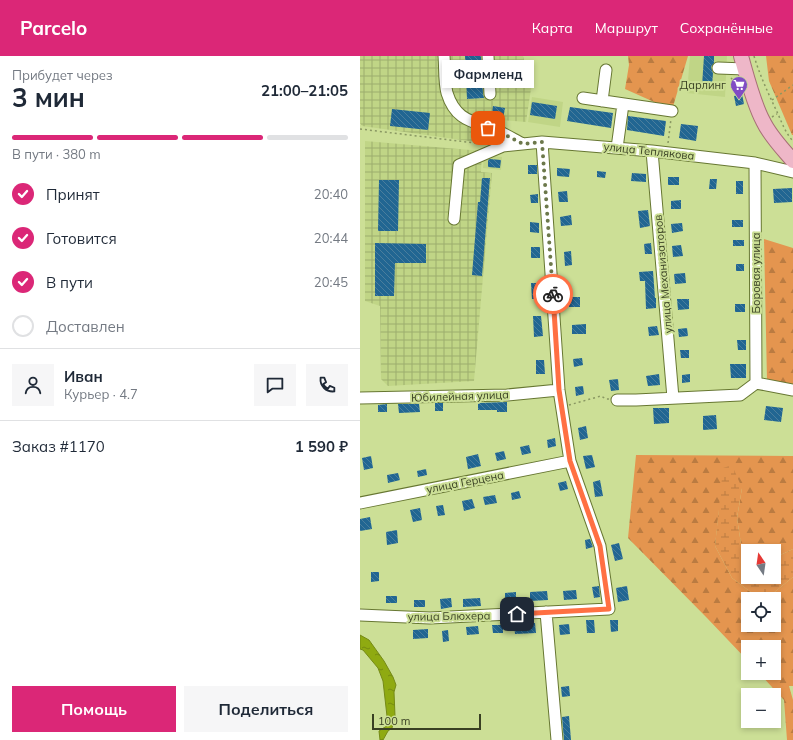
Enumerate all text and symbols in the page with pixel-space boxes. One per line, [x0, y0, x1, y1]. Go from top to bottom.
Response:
text: Parcelo [20, 16, 87, 40]
text: Карта [532, 19, 573, 37]
text: Маршрут [595, 19, 658, 37]
text: Сохранённые [680, 19, 773, 37]
callout: Фармленд [442, 60, 534, 88]
text: Фармленд [454, 66, 522, 82]
text: Прибудет через [12, 67, 113, 83]
supermarket icon: Дарлинг [729, 75, 749, 100]
place label: Дарлинг [679, 78, 726, 92]
text: 3 мин [12, 81, 85, 114]
text: 21:00–21:05 [261, 81, 348, 100]
pin [471, 111, 505, 145]
icon: bag [477, 117, 499, 139]
street label: улица Теплякова [603, 139, 695, 163]
text: В пути · 380 m [12, 146, 101, 162]
icon: check [12, 183, 34, 205]
text: Принят [46, 185, 100, 204]
text: 20:40 [314, 186, 348, 202]
street label: улица Механизаторов [651, 214, 675, 334]
icon: check [12, 227, 34, 249]
text: Готовится [46, 229, 117, 248]
text: 20:44 [314, 230, 348, 246]
street label: Боровая улица [749, 233, 763, 313]
icon: check [12, 271, 34, 293]
text: В пути [46, 273, 93, 292]
text: 20:45 [314, 274, 348, 290]
courier [533, 274, 573, 314]
icon: bike [542, 283, 564, 305]
text: Доставлен [46, 317, 125, 336]
button: person [12, 364, 54, 406]
button: chat [254, 364, 296, 406]
button: phone [306, 364, 348, 406]
text: Иван [64, 367, 103, 386]
text: Курьер · 4.7 [64, 386, 138, 402]
street label: Юбилейная улица [411, 387, 509, 405]
text: Заказ #1170 [12, 437, 105, 456]
text: 1 590 ₽ [295, 437, 348, 456]
street label: улица Герцена [425, 468, 505, 496]
north arrow [741, 544, 781, 584]
map controls [741, 544, 781, 728]
button: locate [741, 592, 781, 632]
pin [500, 597, 534, 631]
icon: home [506, 603, 528, 625]
street label: улица Блюхера [408, 608, 490, 624]
button: + [741, 640, 781, 680]
button: Помощь [12, 686, 176, 732]
button: Поделиться [184, 686, 348, 732]
button: − [741, 688, 781, 728]
scale bar [372, 712, 481, 731]
text: 100 m [378, 714, 410, 728]

